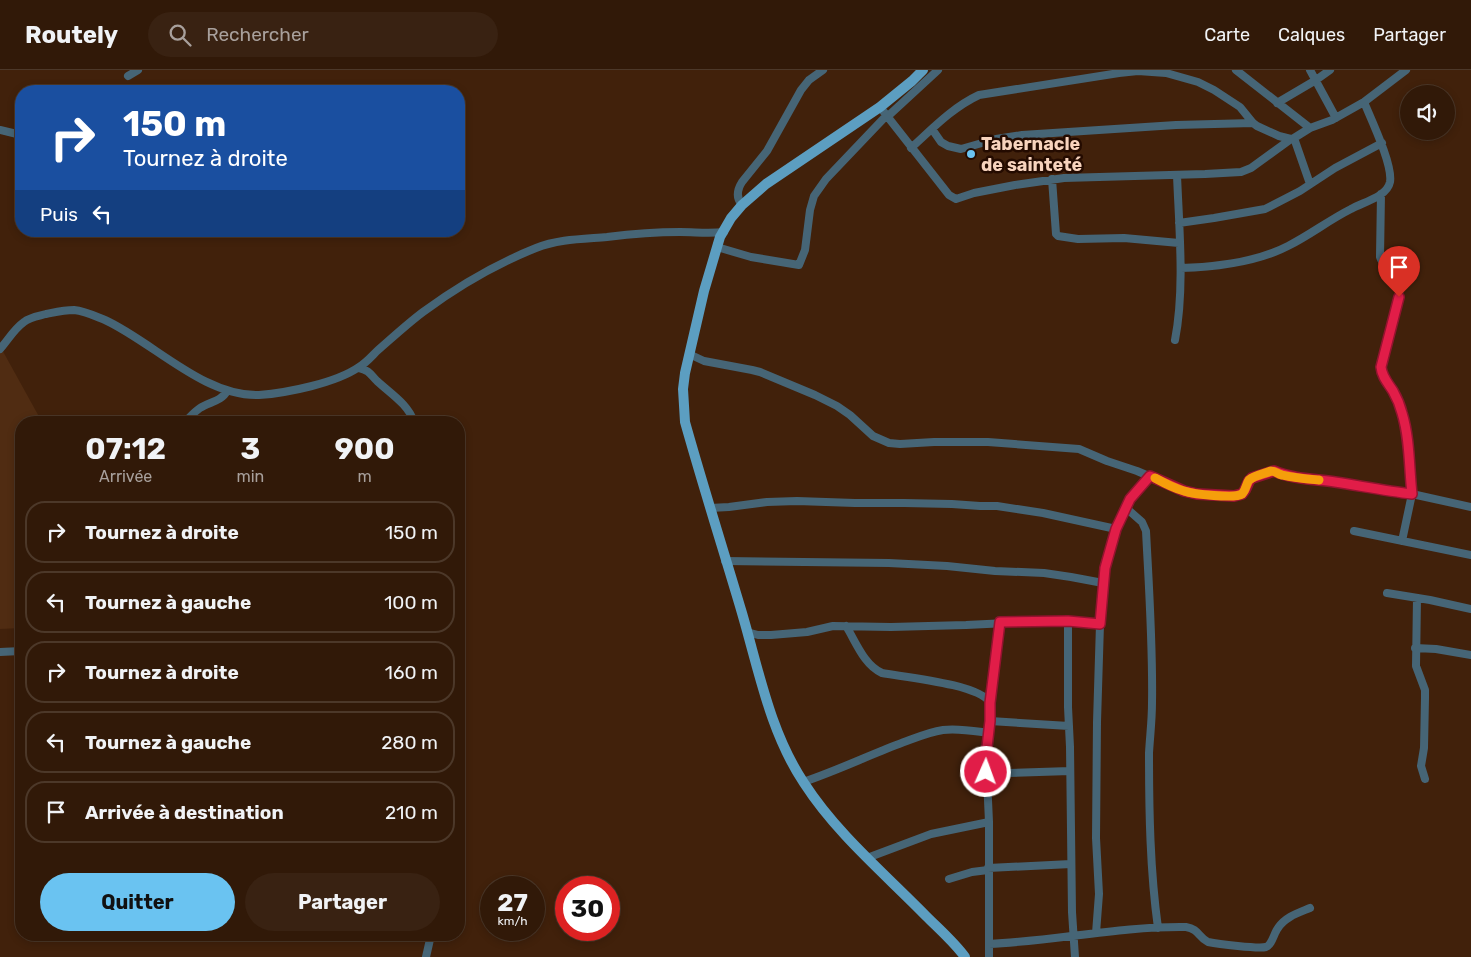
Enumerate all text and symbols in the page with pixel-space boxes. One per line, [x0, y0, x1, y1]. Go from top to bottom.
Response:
search box [148, 12, 498, 57]
text: Routely [25, 21, 118, 49]
icon: search [166, 21, 194, 49]
text: Rechercher [206, 23, 309, 46]
text: Carte [1204, 24, 1250, 46]
text: Calques [1278, 24, 1345, 46]
text: Partager [1373, 24, 1446, 46]
map controls [1400, 85, 1455, 140]
button: sound [1400, 85, 1455, 140]
text: 150 m [123, 103, 226, 145]
icon: right [40, 105, 105, 170]
place label: Tabernacle de sainteté [981, 133, 1083, 176]
text: Tournez à droite [123, 145, 288, 172]
marker: Tabernacle de sainteté [965, 148, 977, 160]
icon: left [88, 200, 116, 228]
text: Puis [40, 203, 78, 226]
pin [1378, 246, 1420, 297]
icon: arrive [1385, 253, 1413, 281]
text: 07:12 [85, 431, 166, 467]
text: 3 [240, 431, 260, 467]
text: 900 [335, 431, 395, 467]
text: Arrivée [99, 467, 152, 486]
text: min [236, 467, 264, 486]
text: m [357, 467, 372, 486]
icon: right [42, 518, 70, 546]
text: Tournez à droite [85, 521, 239, 544]
text: 150 m [385, 521, 438, 544]
icon: left [42, 588, 70, 616]
text: Tournez à gauche [85, 591, 251, 614]
text: 100 m [384, 591, 438, 614]
icon: right [42, 658, 70, 686]
text: Tournez à droite [85, 661, 239, 684]
text: 160 m [385, 661, 438, 684]
icon: left [42, 728, 70, 756]
text: Tournez à gauche [85, 731, 251, 754]
text: 280 m [381, 731, 438, 754]
position arrow [959, 745, 1011, 797]
icon: arrive [42, 798, 70, 826]
text: Arrivée à destination [85, 801, 284, 824]
text: 210 m [385, 801, 438, 824]
button: Quitter [40, 873, 235, 931]
button: Partager [245, 873, 440, 931]
speed limit sign: 30 [555, 876, 620, 941]
text: 27 [497, 888, 528, 917]
text: km/h [498, 914, 527, 928]

